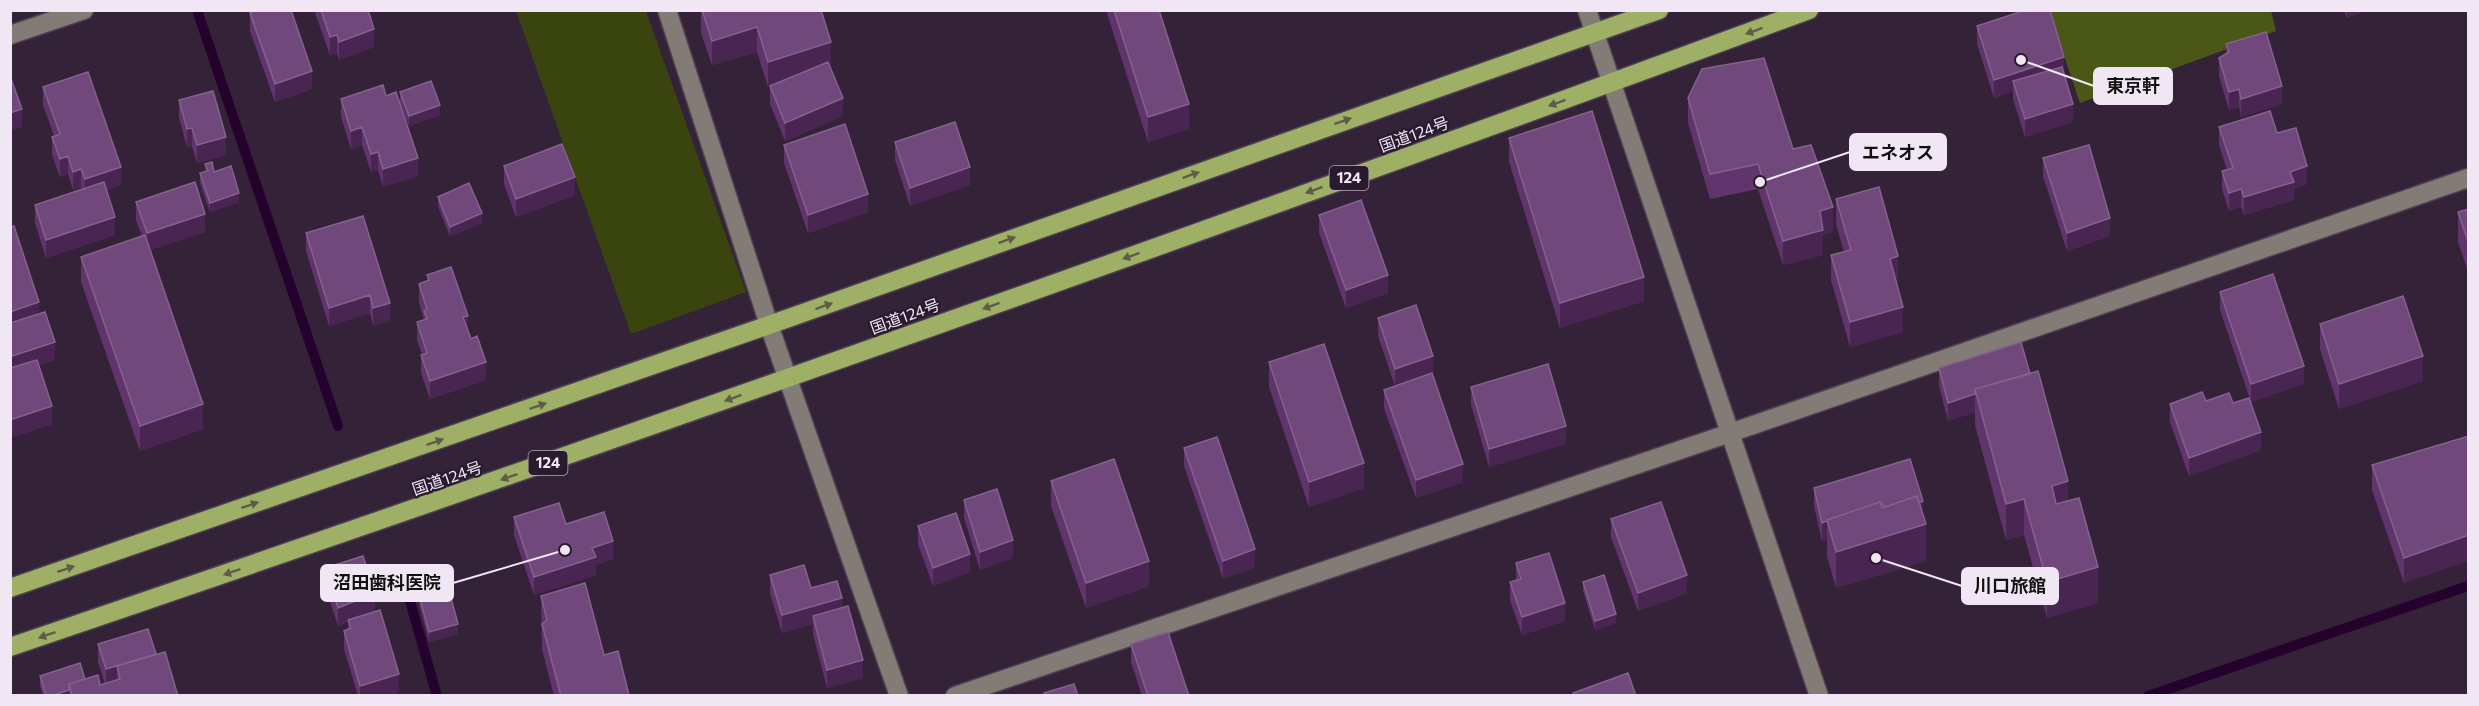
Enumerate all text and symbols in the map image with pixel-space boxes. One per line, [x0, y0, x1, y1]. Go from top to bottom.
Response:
one-way arrow [1745, 26, 1763, 36]
callout: 東京軒 [2094, 68, 2172, 104]
text: 東京軒 [2106, 74, 2160, 96]
one-way arrow [1548, 98, 1566, 108]
street label: 国道124号 [1376, 112, 1451, 155]
one-way arrow [1334, 116, 1352, 126]
callout: エネオス [1850, 134, 1946, 170]
text: エネオス [1862, 141, 1934, 163]
road number: 124 [1330, 166, 1368, 190]
one-way arrow [1182, 170, 1200, 179]
one-way arrow [1305, 186, 1323, 196]
one-way arrow [999, 235, 1017, 245]
one-way arrow [1122, 252, 1140, 262]
street label: 国道124号 [867, 294, 942, 337]
one-way arrow [815, 300, 833, 310]
one-way arrow [982, 302, 1000, 312]
one-way arrow [724, 393, 742, 403]
one-way arrow [529, 400, 547, 410]
one-way arrow [426, 436, 444, 446]
road number: 124 [528, 451, 568, 475]
street label: 国道124号 [409, 457, 484, 498]
one-way arrow [500, 472, 518, 482]
one-way arrow [241, 500, 259, 510]
one-way arrow [57, 563, 75, 573]
callout: 沼田歯科医院 [321, 565, 453, 601]
one-way arrow [223, 567, 241, 577]
callout: 川口旅館 [1962, 568, 2058, 604]
text: 沼田歯科医院 [333, 571, 441, 593]
text: 川口旅館 [1974, 574, 2046, 596]
one-way arrow [38, 631, 56, 640]

